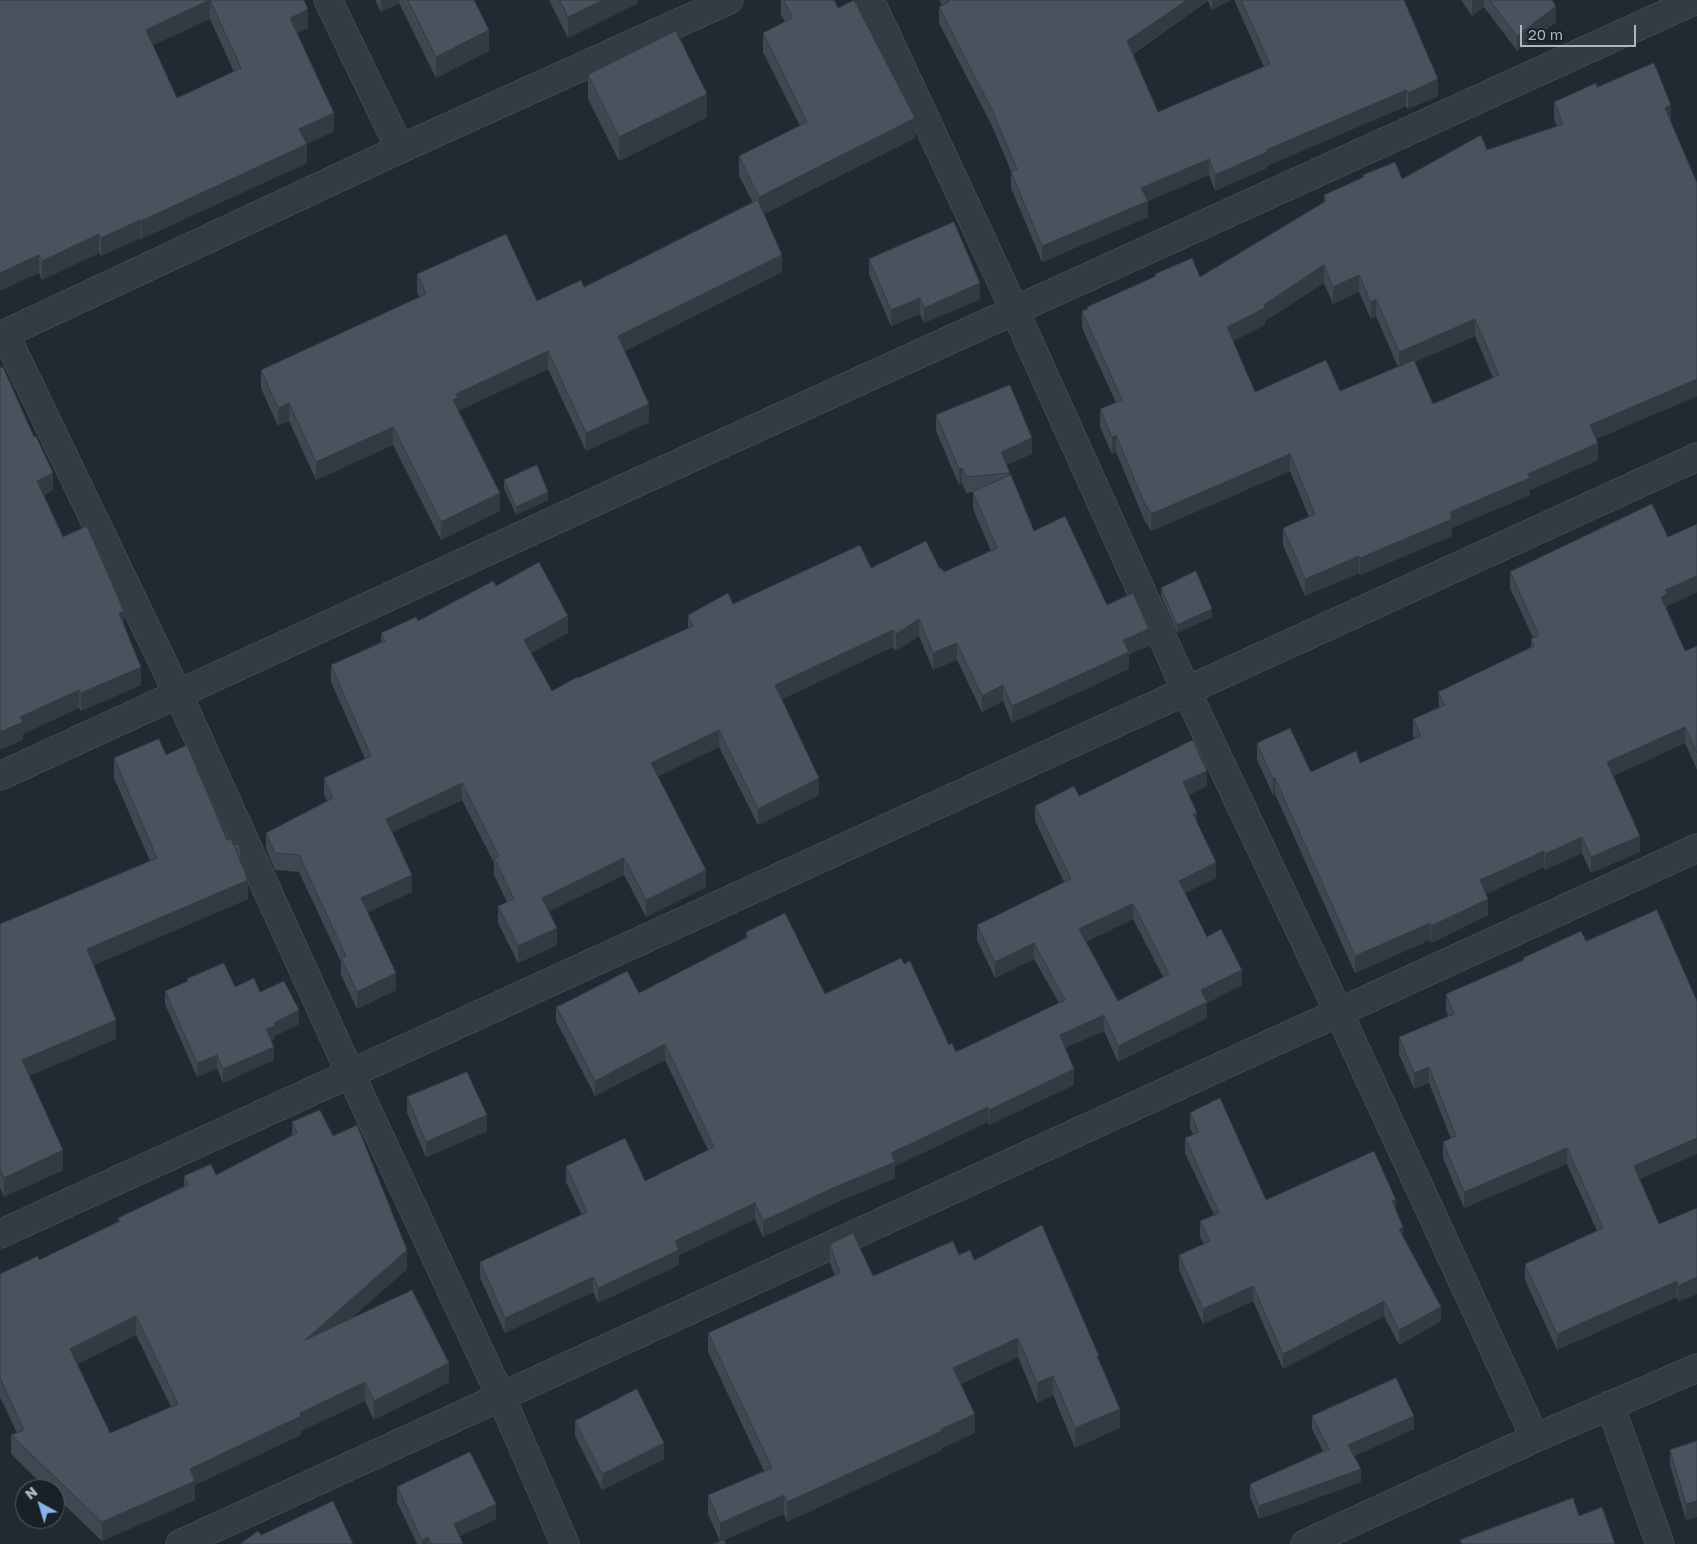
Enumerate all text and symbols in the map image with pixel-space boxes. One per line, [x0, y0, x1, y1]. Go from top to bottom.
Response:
scale bar [1522, 15, 1638, 47]
text: 20 m [1528, 25, 1563, 43]
north arrow [15, 1479, 65, 1529]
text: N [21, 1483, 40, 1503]

